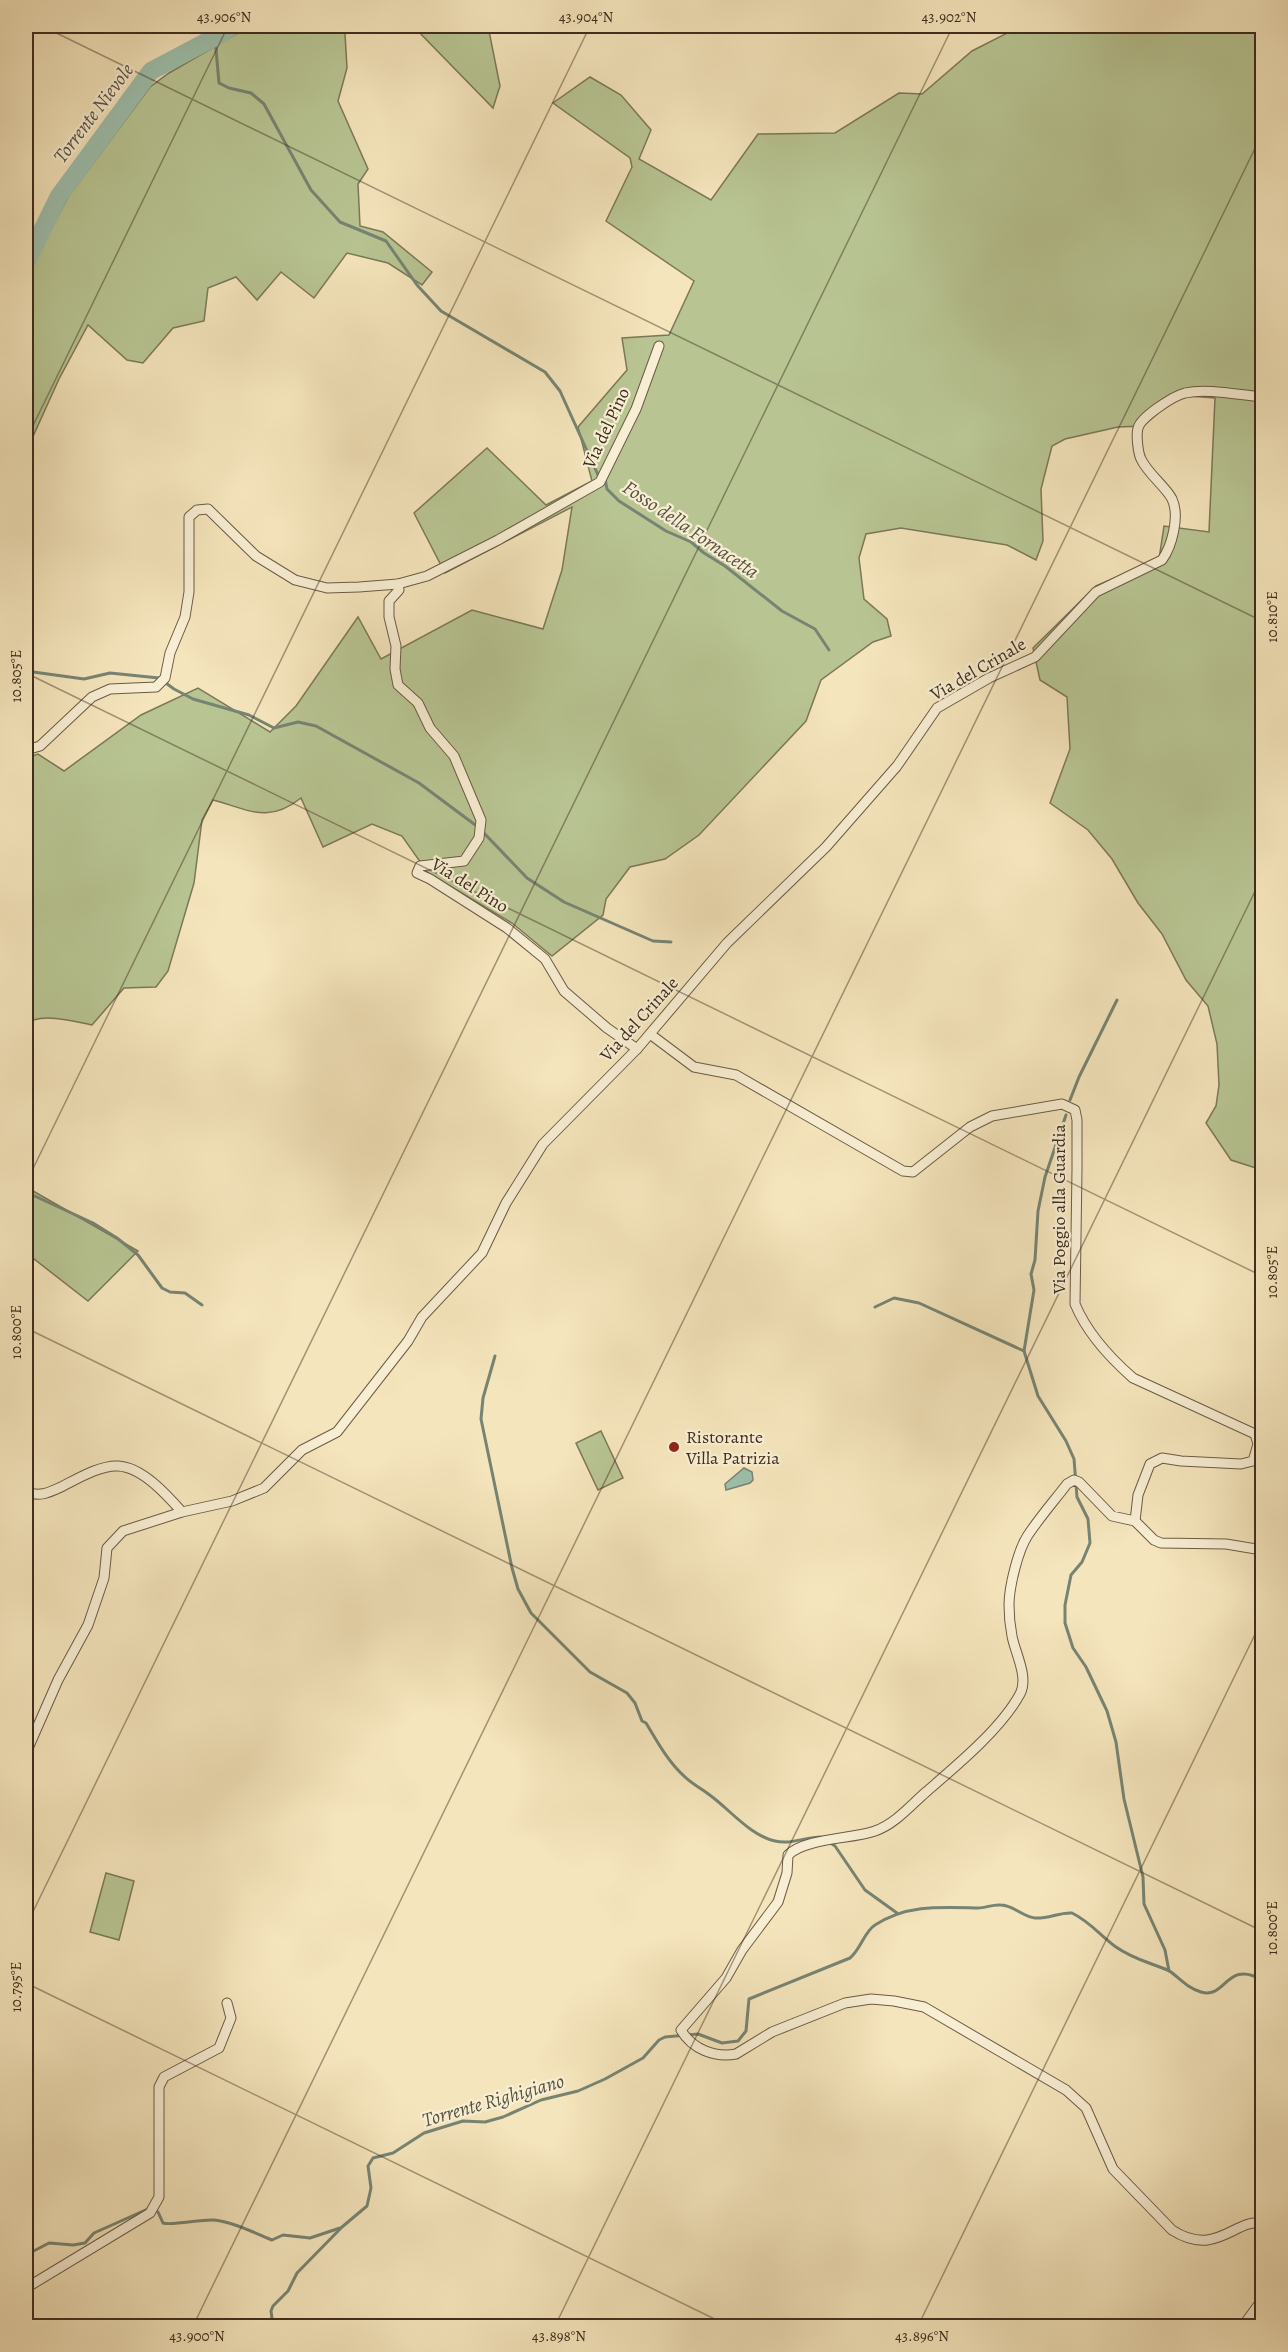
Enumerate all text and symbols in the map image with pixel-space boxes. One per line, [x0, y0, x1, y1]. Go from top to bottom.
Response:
text: 43.906°N [197, 7, 252, 27]
text: 43.904°N [559, 7, 613, 27]
text: 43.902°N [922, 7, 977, 27]
water label: Torrente Nievole [47, 58, 140, 169]
street label: Via del Pino [576, 384, 635, 473]
water label: Fosso della Fornacetta [617, 474, 764, 585]
text: 10.810°E [1262, 591, 1282, 643]
street label: Via del Crinale [925, 632, 1030, 707]
text: 10.805°E [6, 650, 26, 702]
street label: Via del Pino [426, 851, 513, 918]
street label: Via del Crinale [594, 971, 684, 1067]
street label: Via Poggio alla Guardia [1047, 1124, 1071, 1295]
text: 10.805°E [1262, 1246, 1282, 1298]
text: 10.800°E [6, 1305, 26, 1359]
place label: Ristorante Villa Patrizia [685, 1425, 780, 1470]
marker: Ristorante Villa Patrizia [667, 1440, 681, 1454]
text: 10.800°E [1262, 1901, 1282, 1955]
text: 10.795°E [6, 1962, 26, 2012]
water label: Torrente Righigiano [419, 2067, 567, 2134]
text: 43.900°N [169, 2326, 225, 2346]
text: 43.898°N [532, 2326, 586, 2346]
text: 43.896°N [895, 2326, 949, 2346]

